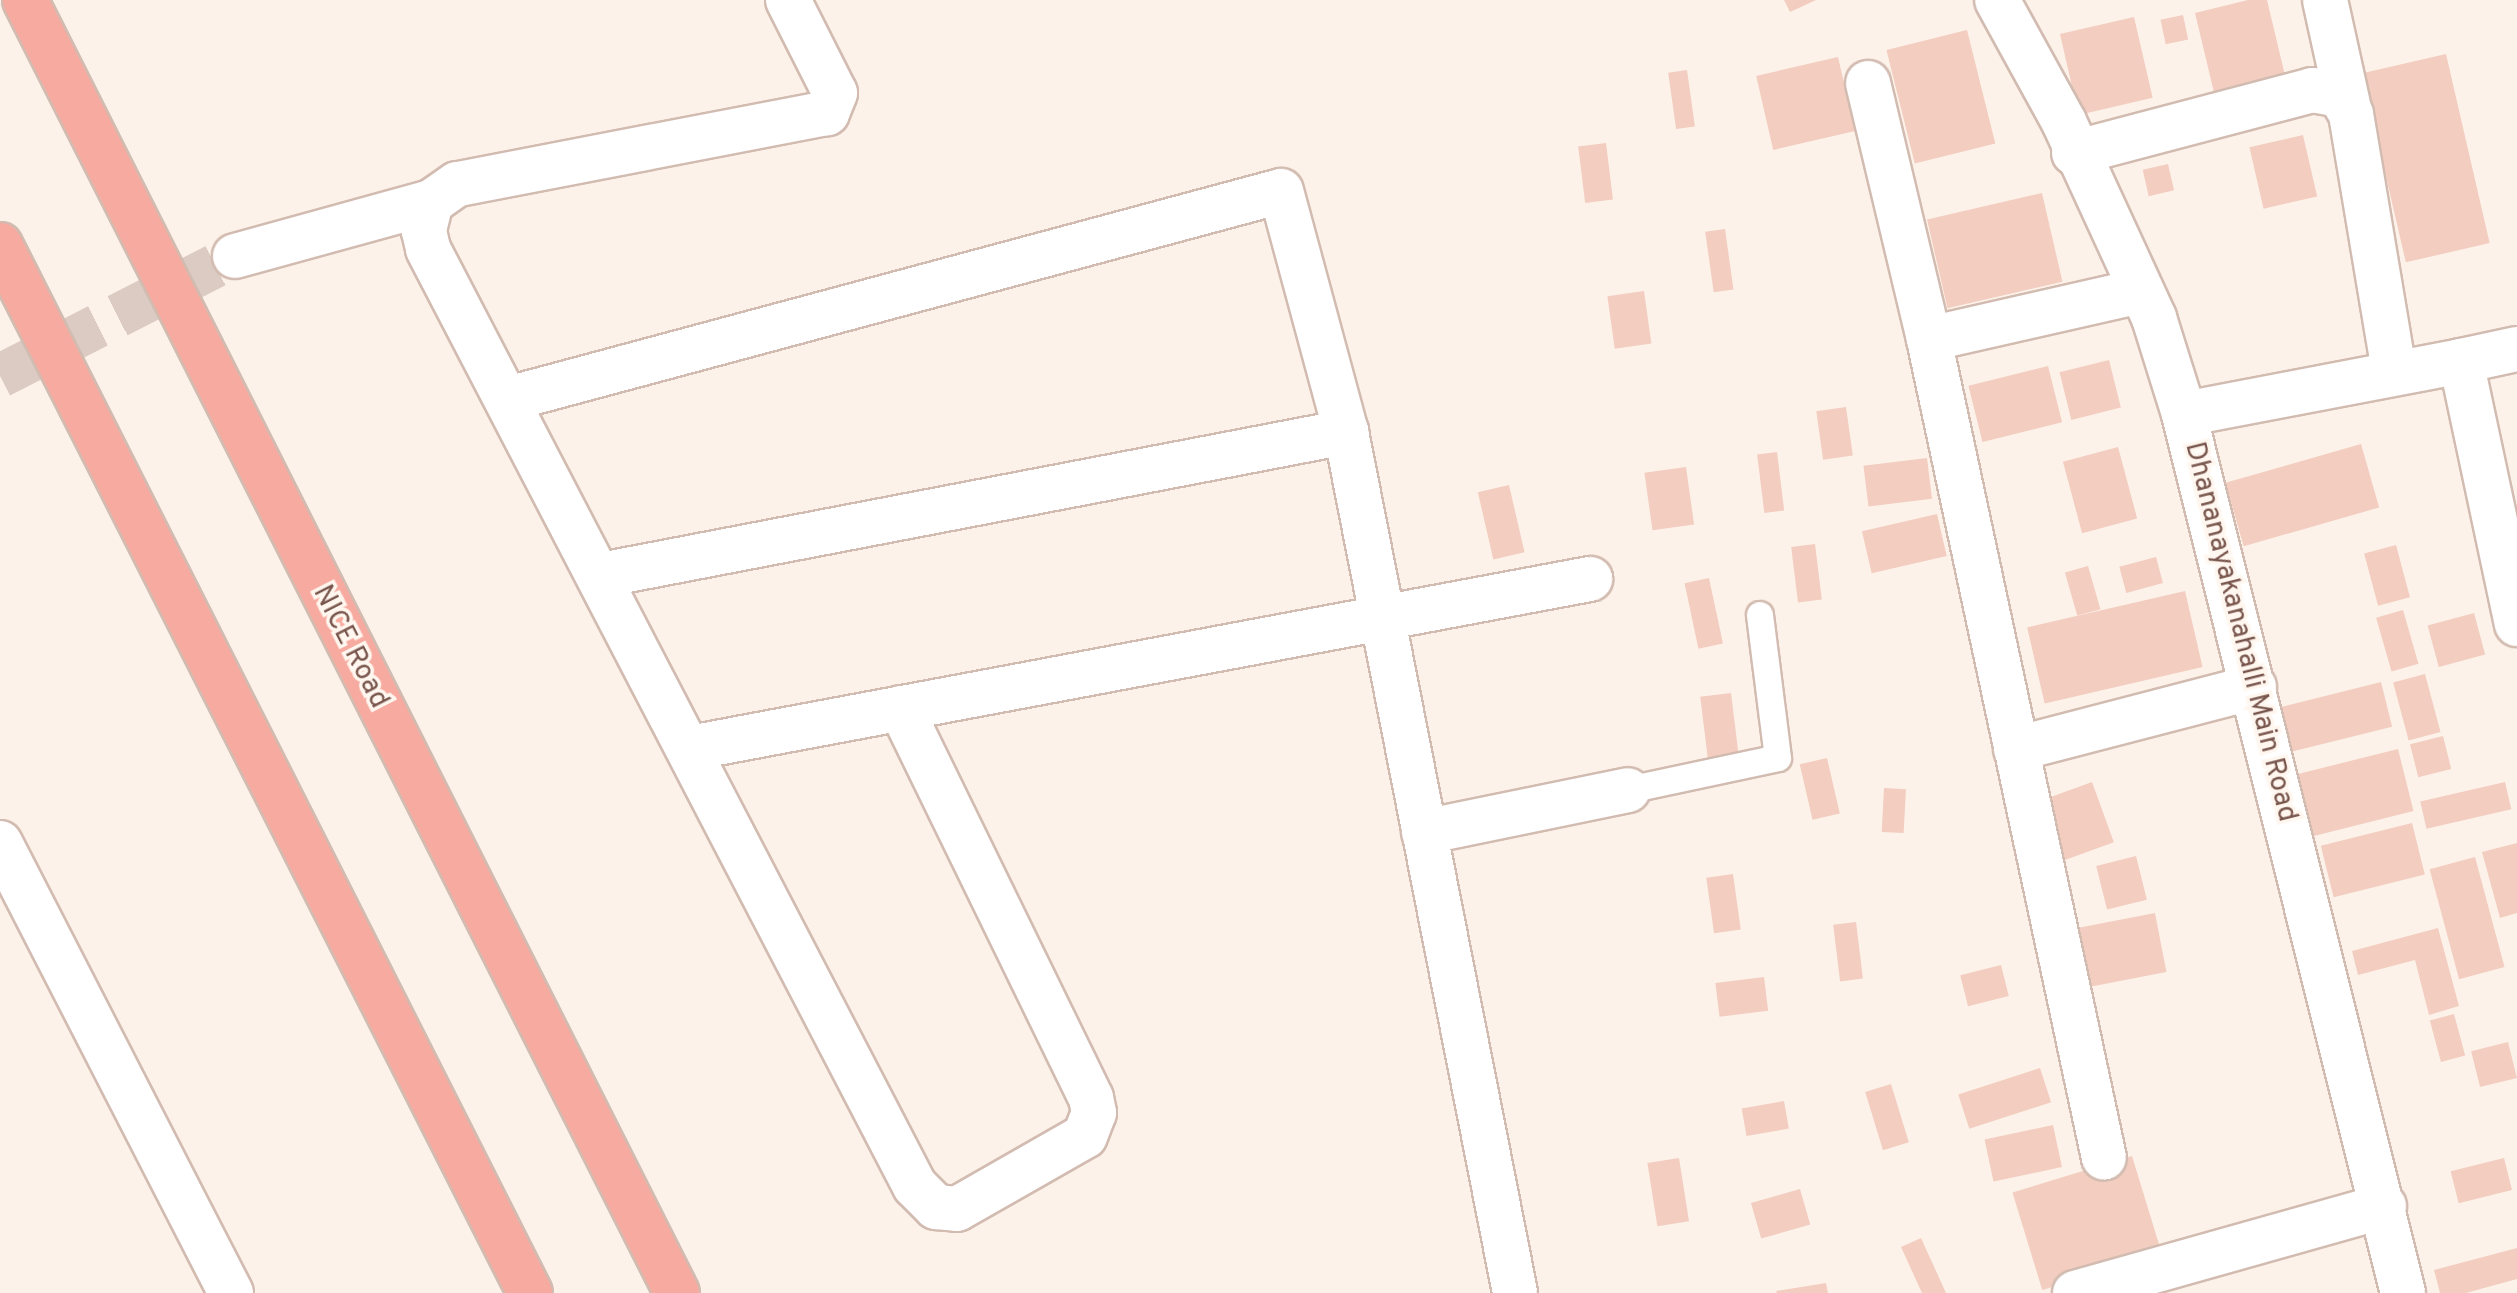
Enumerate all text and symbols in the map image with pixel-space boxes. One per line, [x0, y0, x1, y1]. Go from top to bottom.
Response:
street label: Dhananayakanahalli Main Road [2176, 439, 2304, 825]
street label: NICE Road [305, 580, 395, 714]

